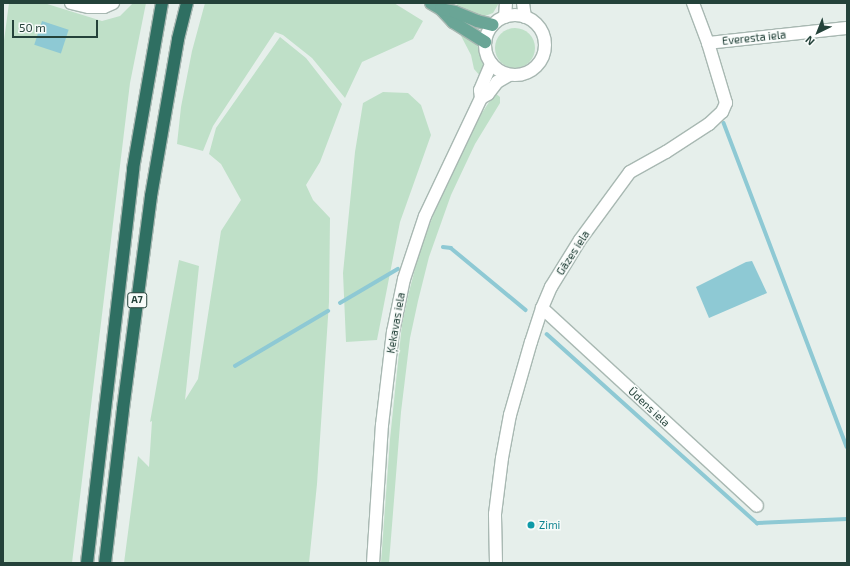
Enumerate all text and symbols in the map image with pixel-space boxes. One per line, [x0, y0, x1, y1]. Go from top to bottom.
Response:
scale bar [14, 12, 100, 38]
north arrow [798, 12, 838, 52]
text: 50 m [19, 20, 46, 34]
street label: Everesta iela [721, 28, 787, 48]
text: N [802, 34, 817, 49]
street label: Gāzes iela [554, 228, 592, 278]
street label: Ķekavas iela [384, 291, 408, 355]
road number: A7 [127, 292, 147, 308]
street label: Ūdens iela [626, 384, 672, 430]
place label: Zimi [539, 518, 560, 532]
marker: Zimi [526, 520, 536, 530]

